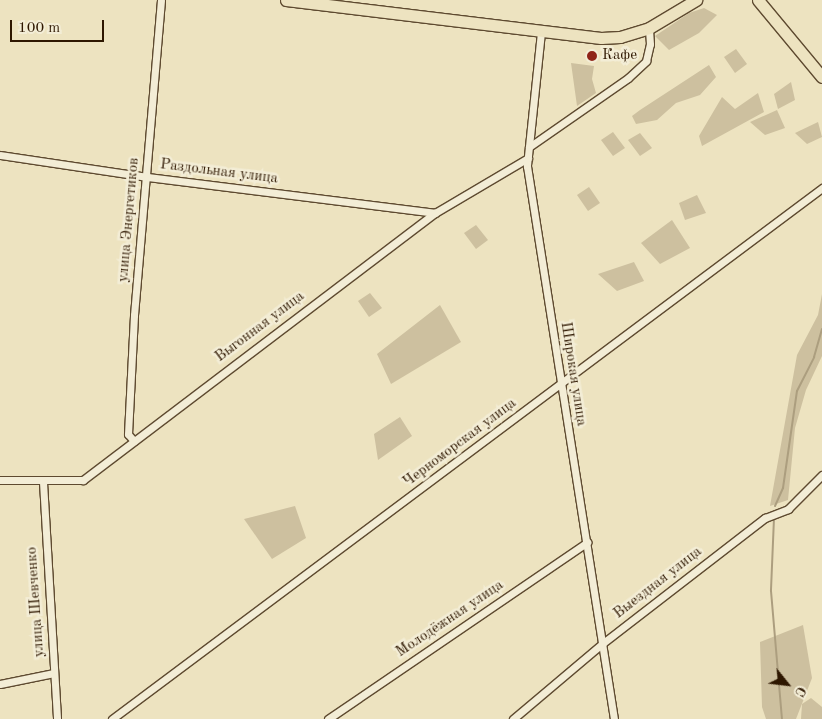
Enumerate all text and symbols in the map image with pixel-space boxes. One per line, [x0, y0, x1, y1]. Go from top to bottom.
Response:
scale bar [12, 10, 106, 42]
text: 100 m [18, 21, 60, 36]
place label: Кафе [602, 47, 637, 65]
marker: Кафе [586, 50, 598, 62]
street label: Раздольная улица [159, 156, 279, 188]
street label: улица Энергетиков [115, 157, 143, 283]
street label: Выгонная улица [212, 288, 308, 366]
street label: Широкая улица [556, 321, 590, 427]
street label: Черноморская улица [400, 395, 520, 491]
street label: Выездная улица [610, 543, 706, 623]
street label: улица Шевченко [23, 546, 49, 658]
street label: Молодёжная улица [393, 576, 507, 662]
north arrow [762, 659, 812, 709]
text: С [792, 684, 808, 699]

